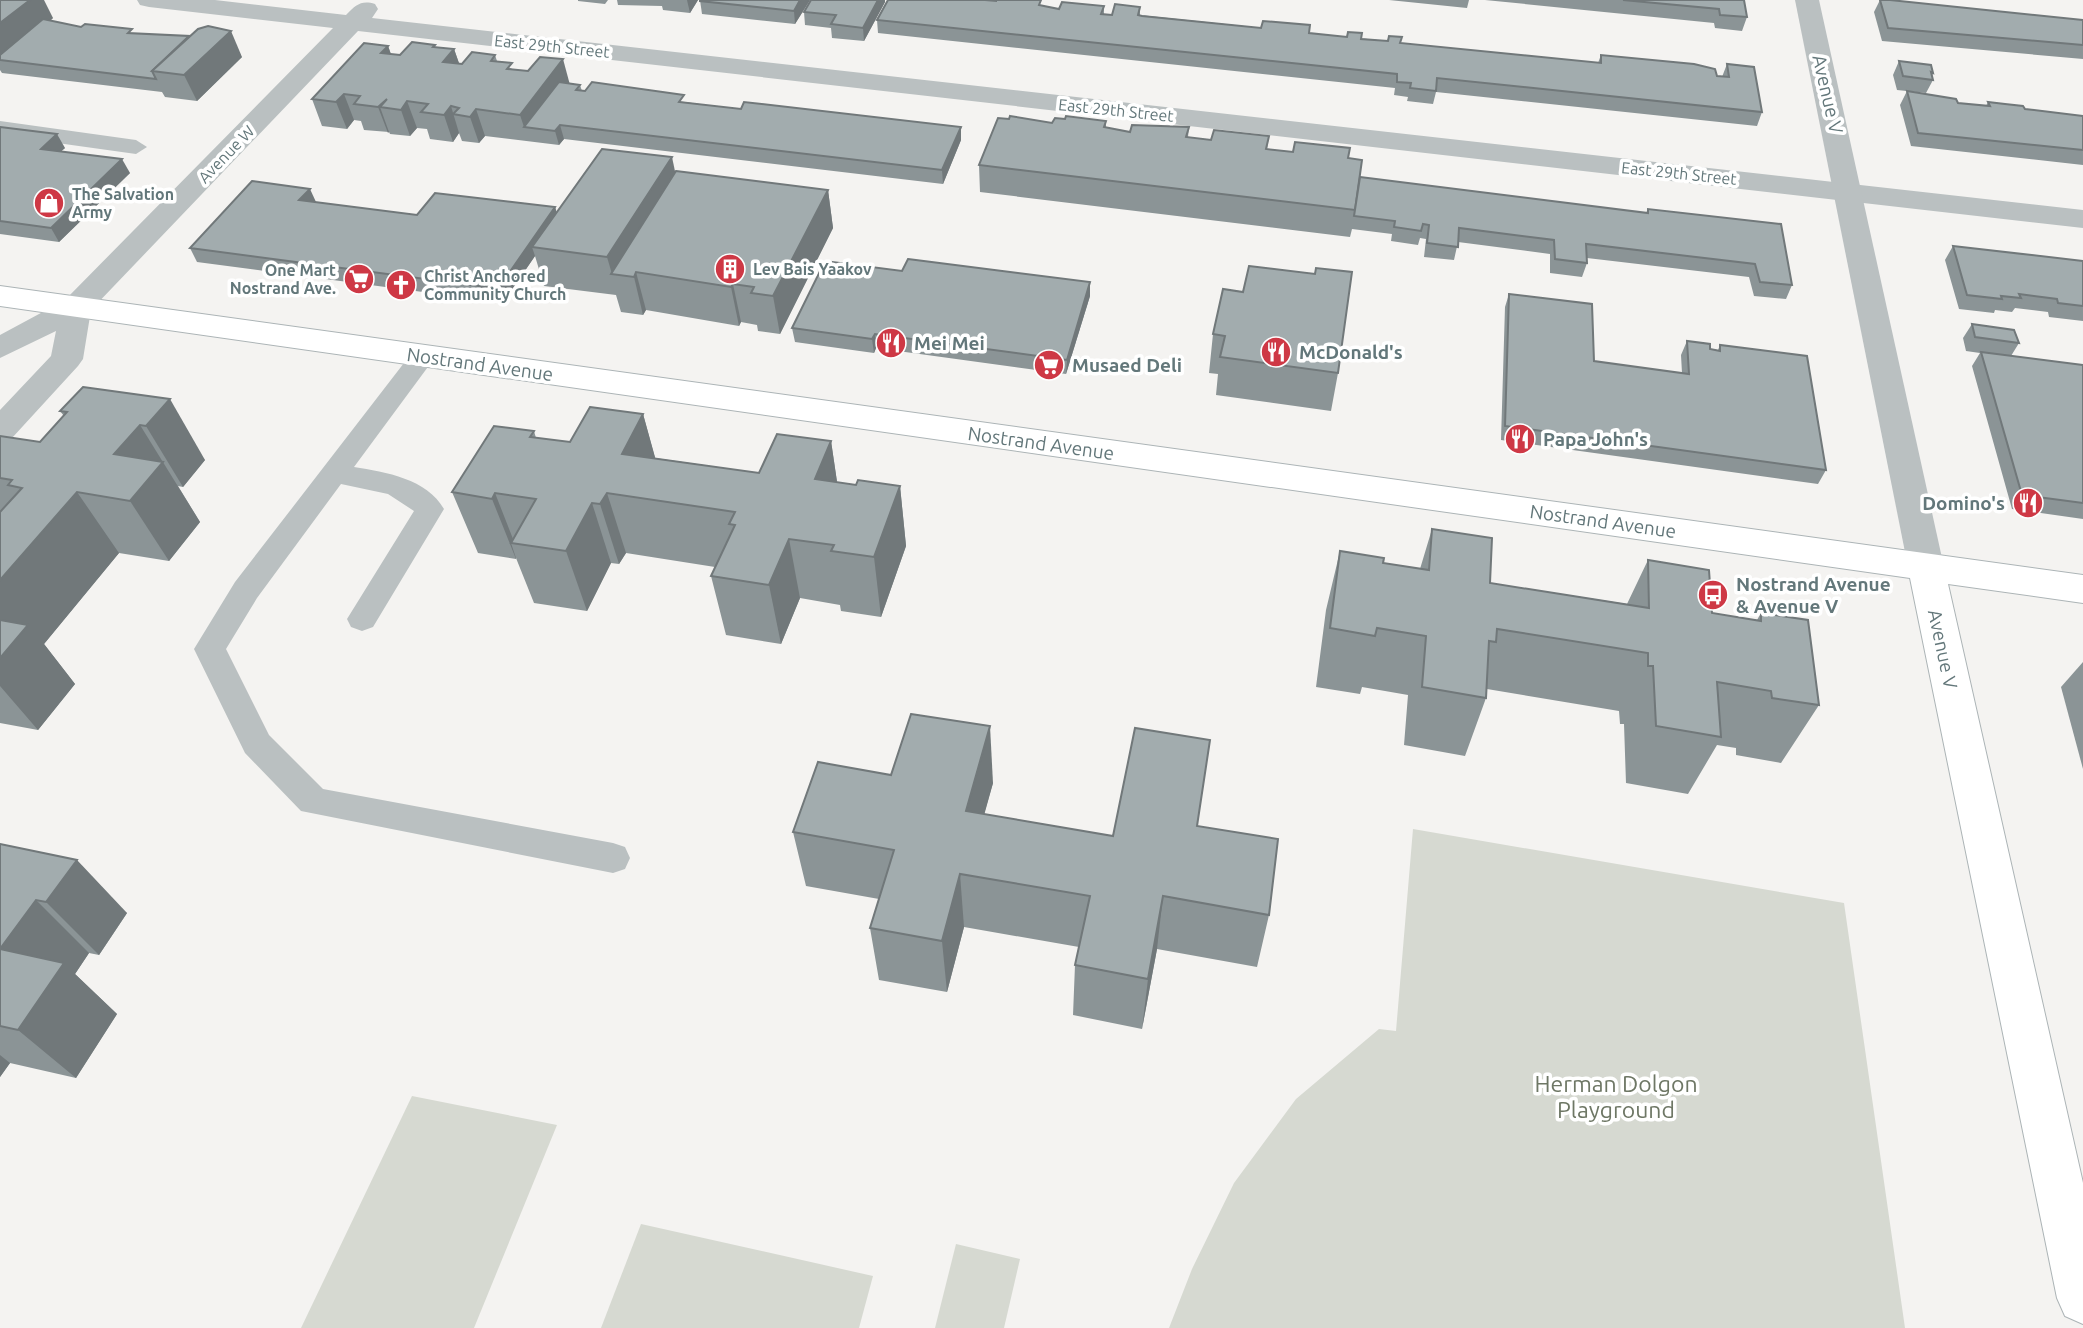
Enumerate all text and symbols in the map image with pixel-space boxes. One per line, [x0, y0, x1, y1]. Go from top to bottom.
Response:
street label: East 29th Street [493, 31, 611, 61]
street label: Avenue V [1808, 52, 1848, 136]
street label: East 29th Street [1057, 95, 1175, 125]
street label: Avenue W [194, 122, 258, 186]
street label: East 29th Street [1620, 158, 1738, 188]
place label: The Salvation Army [72, 185, 174, 221]
shop icon: The Salvation Army [32, 186, 66, 220]
building icon: Lev Bais Yaakov [713, 252, 747, 286]
place label: Lev Bais Yaakov [753, 260, 872, 278]
place label: One Mart Nostrand Ave. [230, 261, 336, 297]
supermarket icon: One Mart Nostrand Ave. [342, 262, 376, 296]
place label: Christ Anchored Community Church [424, 267, 566, 303]
church icon: Christ Anchored Community Church [384, 268, 418, 302]
restaurant icon: Mei Mei [874, 326, 908, 360]
place label: Mei Mei [914, 332, 985, 354]
restaurant icon: McDonald's [1259, 335, 1293, 369]
place label: McDonald's [1299, 341, 1403, 363]
street label: Nostrand Avenue [405, 343, 555, 385]
supermarket icon: Musaed Deli [1032, 348, 1066, 382]
place label: Musaed Deli [1072, 354, 1182, 376]
street label: Nostrand Avenue [966, 422, 1116, 464]
restaurant icon: Papa John's [1503, 422, 1537, 456]
place label: Papa John's [1543, 428, 1648, 450]
restaurant icon: Domino's [2011, 486, 2045, 520]
place label: Domino's [1922, 492, 2005, 514]
street label: Nostrand Avenue [1528, 500, 1678, 542]
place label: Nostrand Avenue & Avenue V [1736, 573, 1891, 617]
bus stop icon: Nostrand Avenue & Avenue V [1696, 578, 1730, 612]
street label: Avenue V [1924, 607, 1962, 691]
park label: Herman Dolgon Playground [1534, 1071, 1698, 1122]

